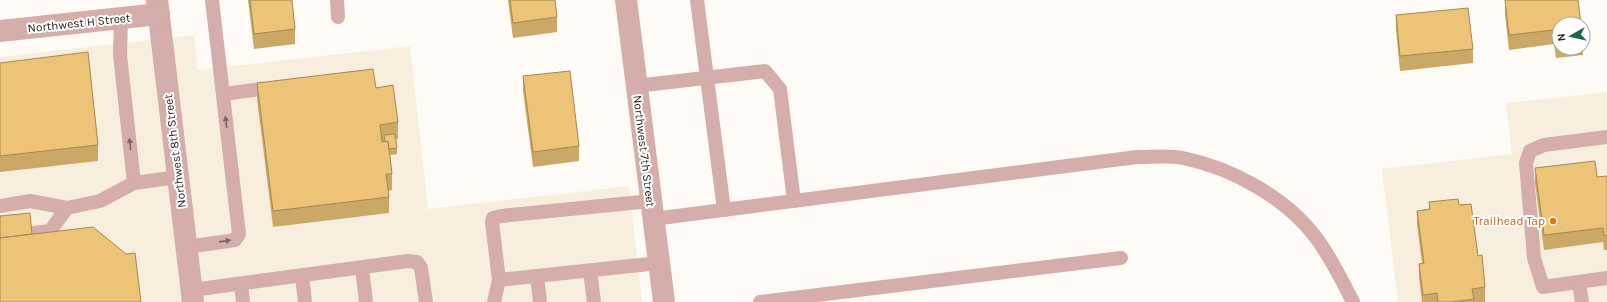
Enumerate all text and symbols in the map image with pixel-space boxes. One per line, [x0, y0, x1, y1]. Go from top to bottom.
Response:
street label: Northwest H Street [27, 11, 132, 35]
north arrow [1551, 16, 1591, 56]
text: N [1555, 33, 1569, 42]
street label: Northwest 8th Street [161, 93, 189, 209]
street label: Northwest 7th Street [630, 94, 658, 208]
one-way arrow [223, 116, 230, 128]
one-way arrow [126, 138, 133, 150]
place label: Trailhead Tap [1473, 214, 1545, 228]
marker: Trailhead Tap [1548, 216, 1558, 226]
one-way arrow [219, 238, 231, 244]

